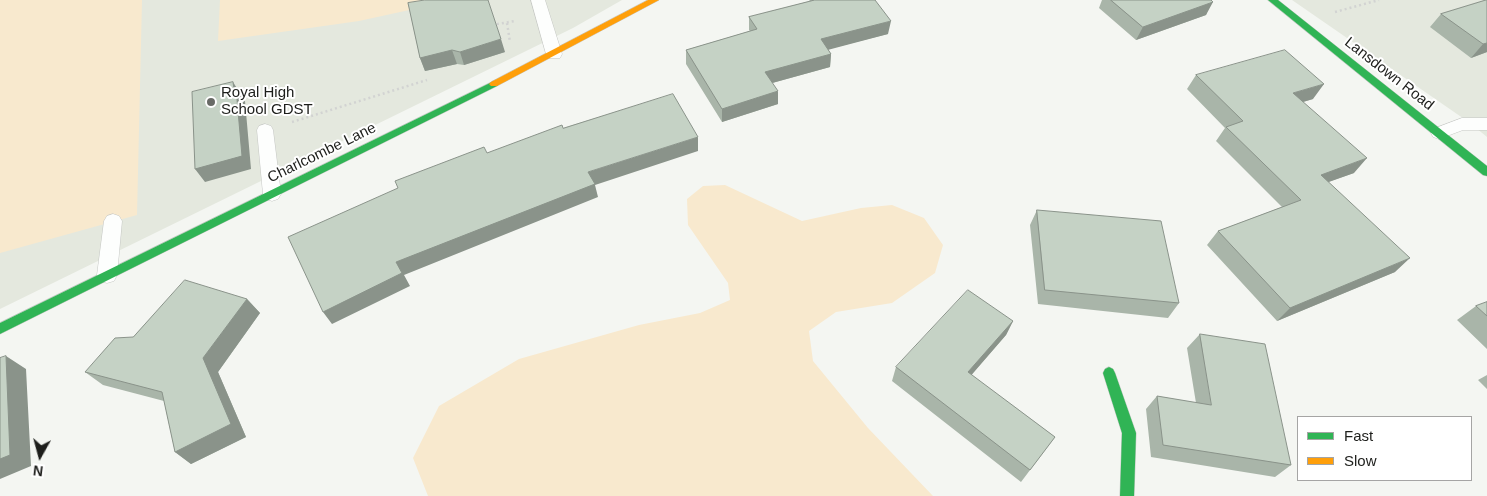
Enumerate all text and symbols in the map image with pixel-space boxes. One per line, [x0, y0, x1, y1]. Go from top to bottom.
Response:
street label: Lansdown Road [1341, 34, 1437, 114]
place label: Royal High School GDST [221, 84, 313, 119]
marker: Royal High School GDST [205, 96, 217, 108]
street label: Charlcombe Lane [265, 119, 379, 187]
legend [1297, 416, 1472, 481]
text: Fast [1344, 427, 1373, 444]
north arrow [15, 431, 65, 481]
text: Slow [1344, 452, 1377, 469]
text: N [32, 462, 44, 479]

